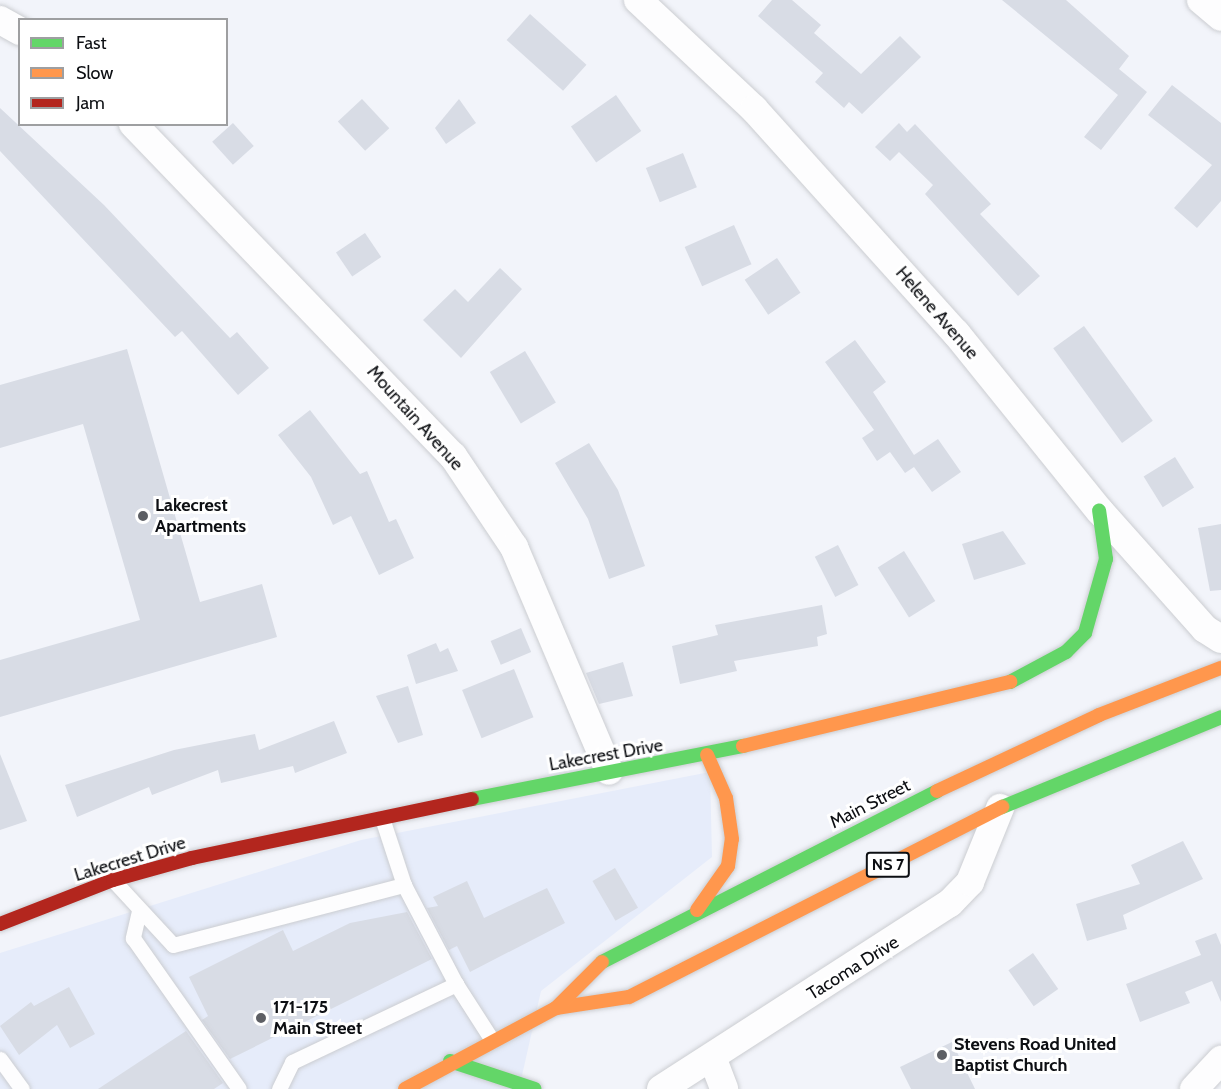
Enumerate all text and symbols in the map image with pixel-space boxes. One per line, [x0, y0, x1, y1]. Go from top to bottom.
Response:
legend [18, 18, 228, 126]
text: Fast [76, 32, 107, 54]
text: Slow [76, 62, 113, 84]
text: Jam [76, 92, 105, 114]
street label: Helene Avenue [891, 262, 983, 364]
street label: Mountain Avenue [362, 361, 468, 475]
place label: Lakecrest Apartments [155, 495, 246, 538]
marker: Lakecrest Apartments [136, 509, 150, 523]
street label: Lakecrest Drive [547, 734, 665, 776]
street label: Main Street [826, 775, 914, 833]
street label: Lakecrest Drive [72, 832, 188, 886]
road number: NS 7 [866, 852, 910, 878]
street label: Tacoma Drive [803, 931, 903, 1005]
place label: 171-175 Main Street [273, 997, 362, 1040]
marker: 171-175 Main Street [254, 1011, 268, 1025]
place label: Stevens Road United Baptist Church [954, 1034, 1116, 1076]
marker: Stevens Road United Baptist Church [935, 1048, 949, 1062]

